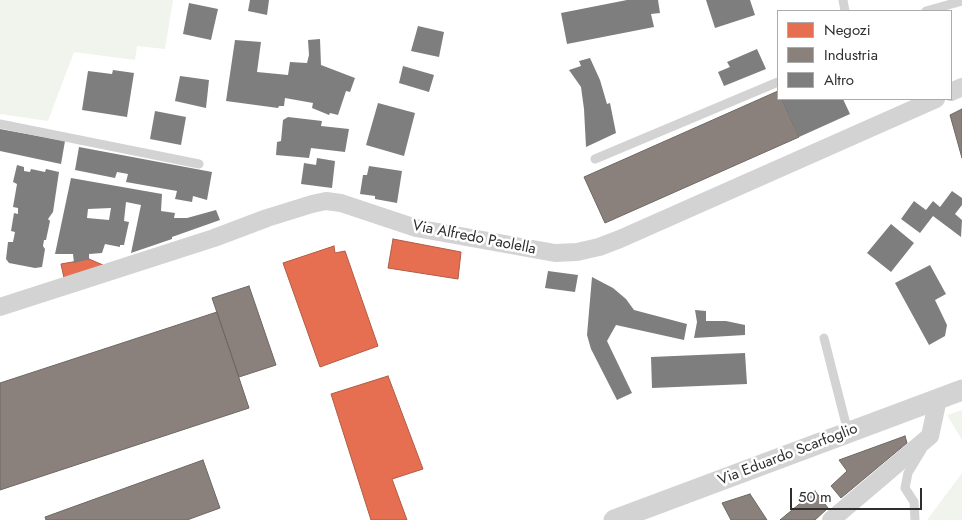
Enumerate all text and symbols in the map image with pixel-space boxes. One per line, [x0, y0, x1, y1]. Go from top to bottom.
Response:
legend [777, 10, 952, 100]
text: Negozi [824, 19, 871, 41]
text: Industria [824, 44, 878, 66]
text: Altro [824, 69, 854, 91]
street label: Via Alfredo Paolella [411, 217, 537, 259]
street label: Via Eduardo Scarfoglio [716, 420, 860, 490]
scale bar [792, 478, 924, 510]
text: 50 m [798, 486, 832, 508]

